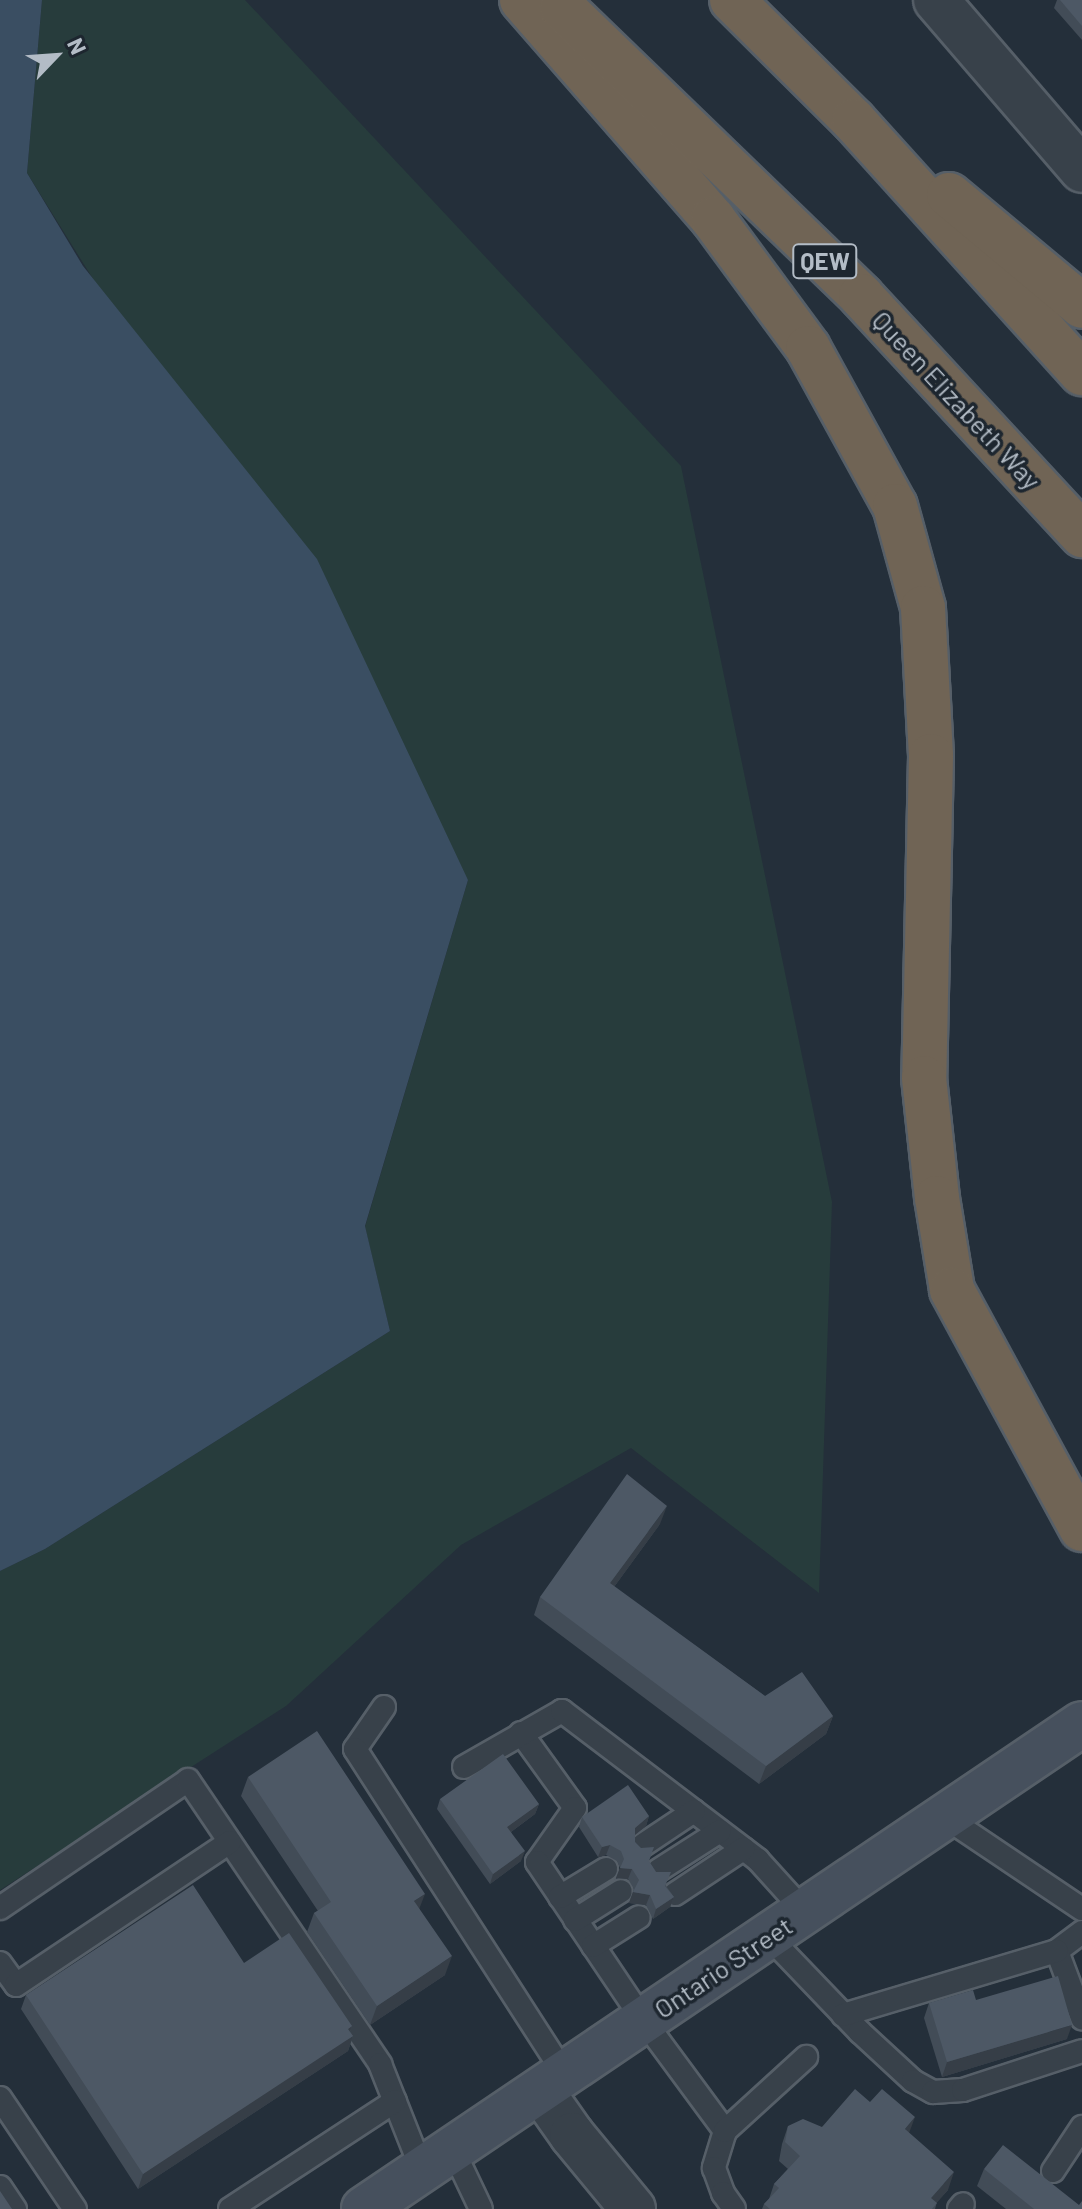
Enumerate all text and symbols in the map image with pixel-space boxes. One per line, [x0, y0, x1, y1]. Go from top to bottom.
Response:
north arrow [16, 16, 96, 96]
text: N [63, 34, 93, 58]
road number: QEW [791, 241, 859, 281]
street label: Queen Elizabeth Way [866, 304, 1048, 496]
street label: Ontario Street [648, 1910, 798, 2024]

